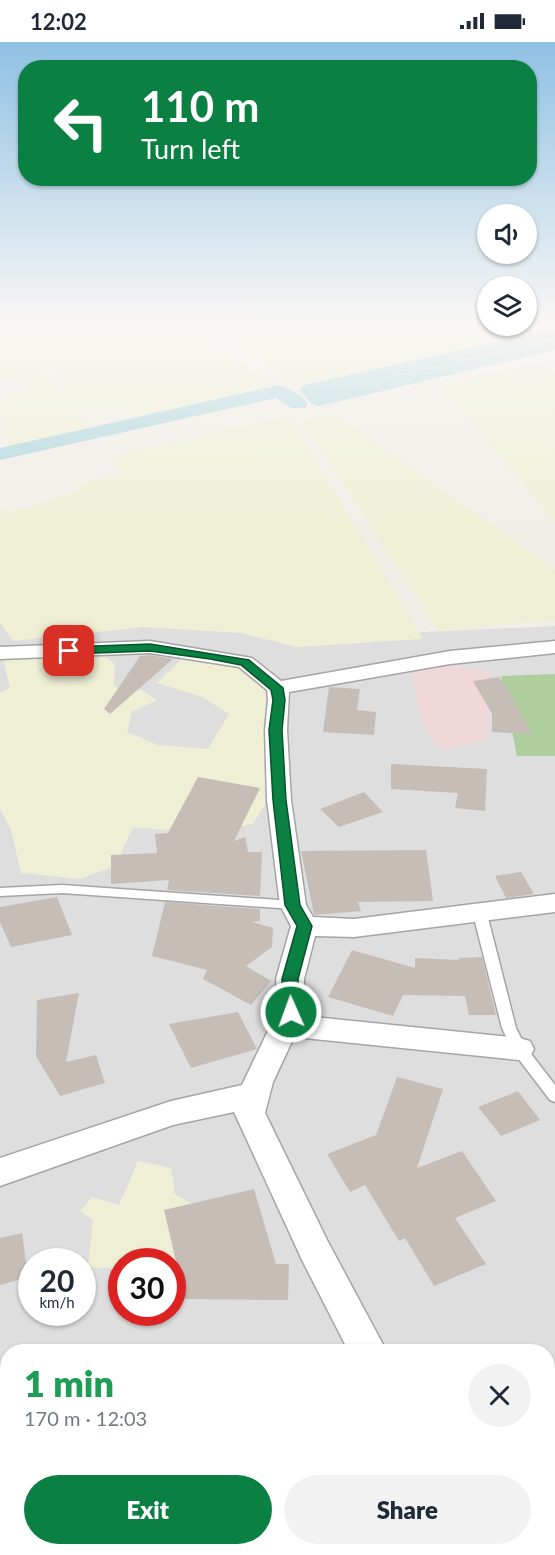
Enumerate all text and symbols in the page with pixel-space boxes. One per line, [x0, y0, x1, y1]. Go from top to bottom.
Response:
text: 12:02 [30, 8, 87, 35]
text: 110 m [141, 81, 259, 131]
icon: left [42, 84, 120, 162]
text: Turn left [141, 132, 240, 165]
map controls [477, 204, 537, 336]
button: sound [477, 204, 537, 264]
button: layers [477, 276, 537, 336]
pin [43, 625, 94, 676]
icon: arrive [52, 634, 85, 667]
position arrow [259, 980, 323, 1044]
speed limit sign: 30 [108, 1248, 186, 1326]
text: 20 [40, 1262, 74, 1298]
text: km/h [39, 1293, 75, 1311]
text: 1 min [24, 1361, 114, 1405]
button: close [468, 1364, 531, 1427]
text: 170 m · 12:03 [24, 1406, 147, 1430]
button: Exit [24, 1475, 272, 1544]
button: Share [284, 1475, 531, 1544]

